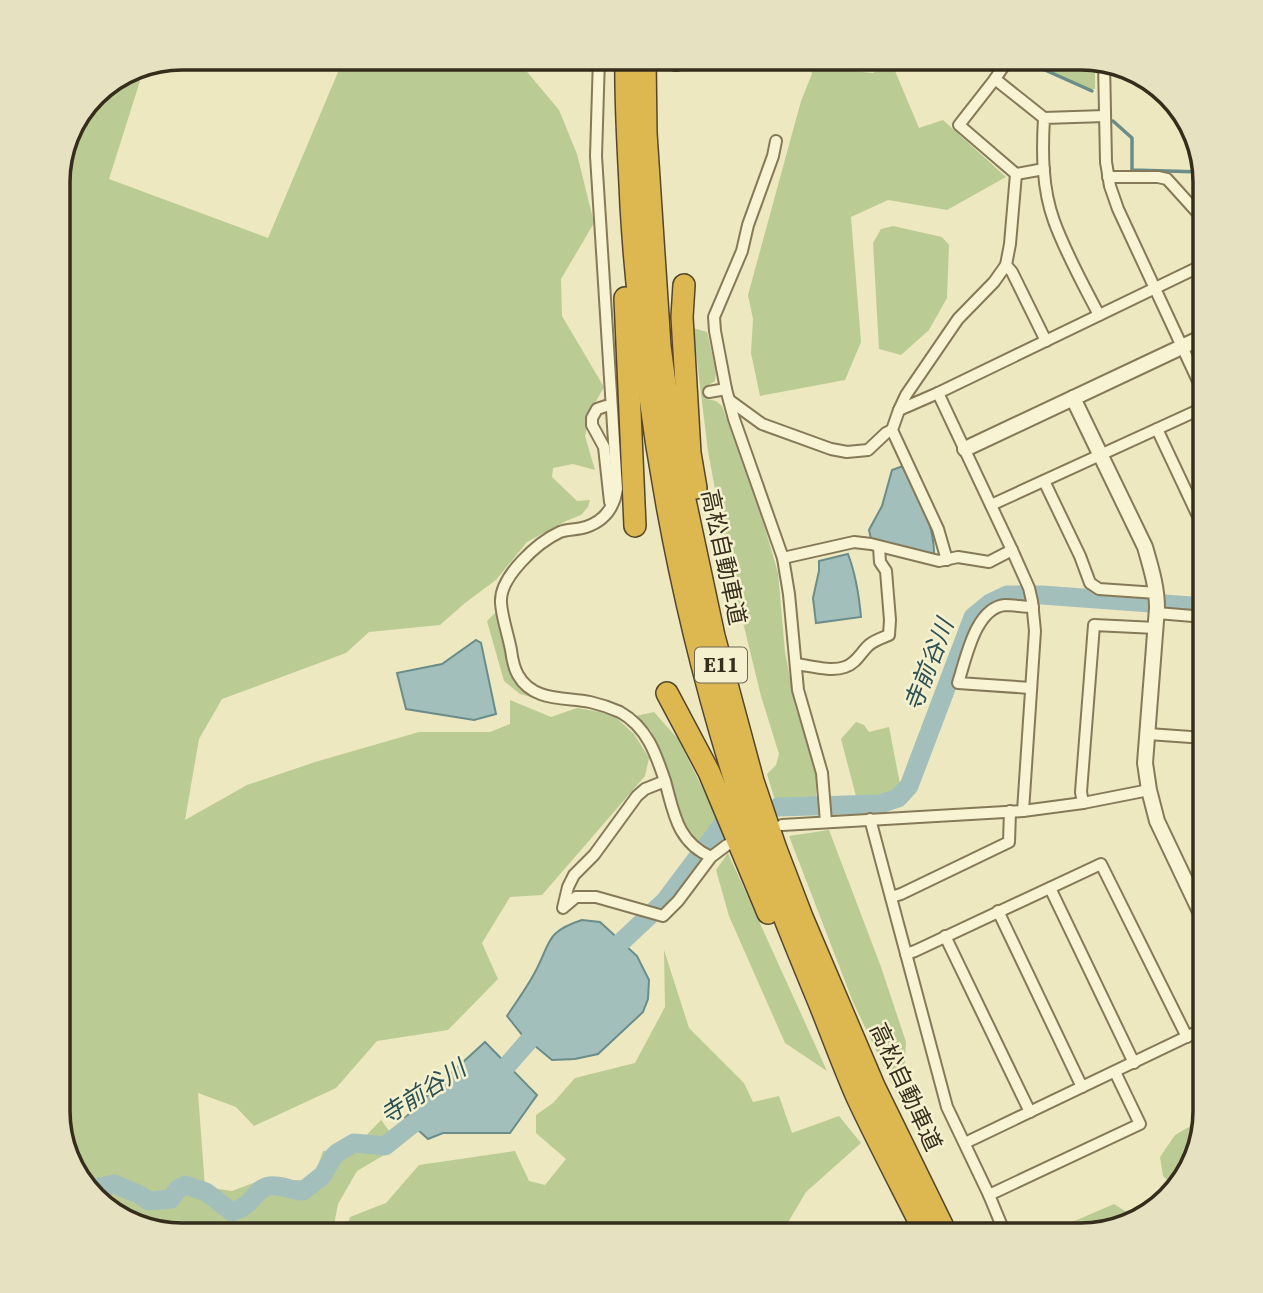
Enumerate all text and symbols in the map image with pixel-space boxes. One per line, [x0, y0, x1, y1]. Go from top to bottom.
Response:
street label: 高松自動車道 [694, 486, 754, 628]
water label: 寺前谷川 [896, 611, 962, 716]
road number: E11 [695, 648, 747, 682]
street label: 高松自動車道 [862, 1018, 950, 1156]
water label: 寺前谷川 [373, 1050, 474, 1132]

